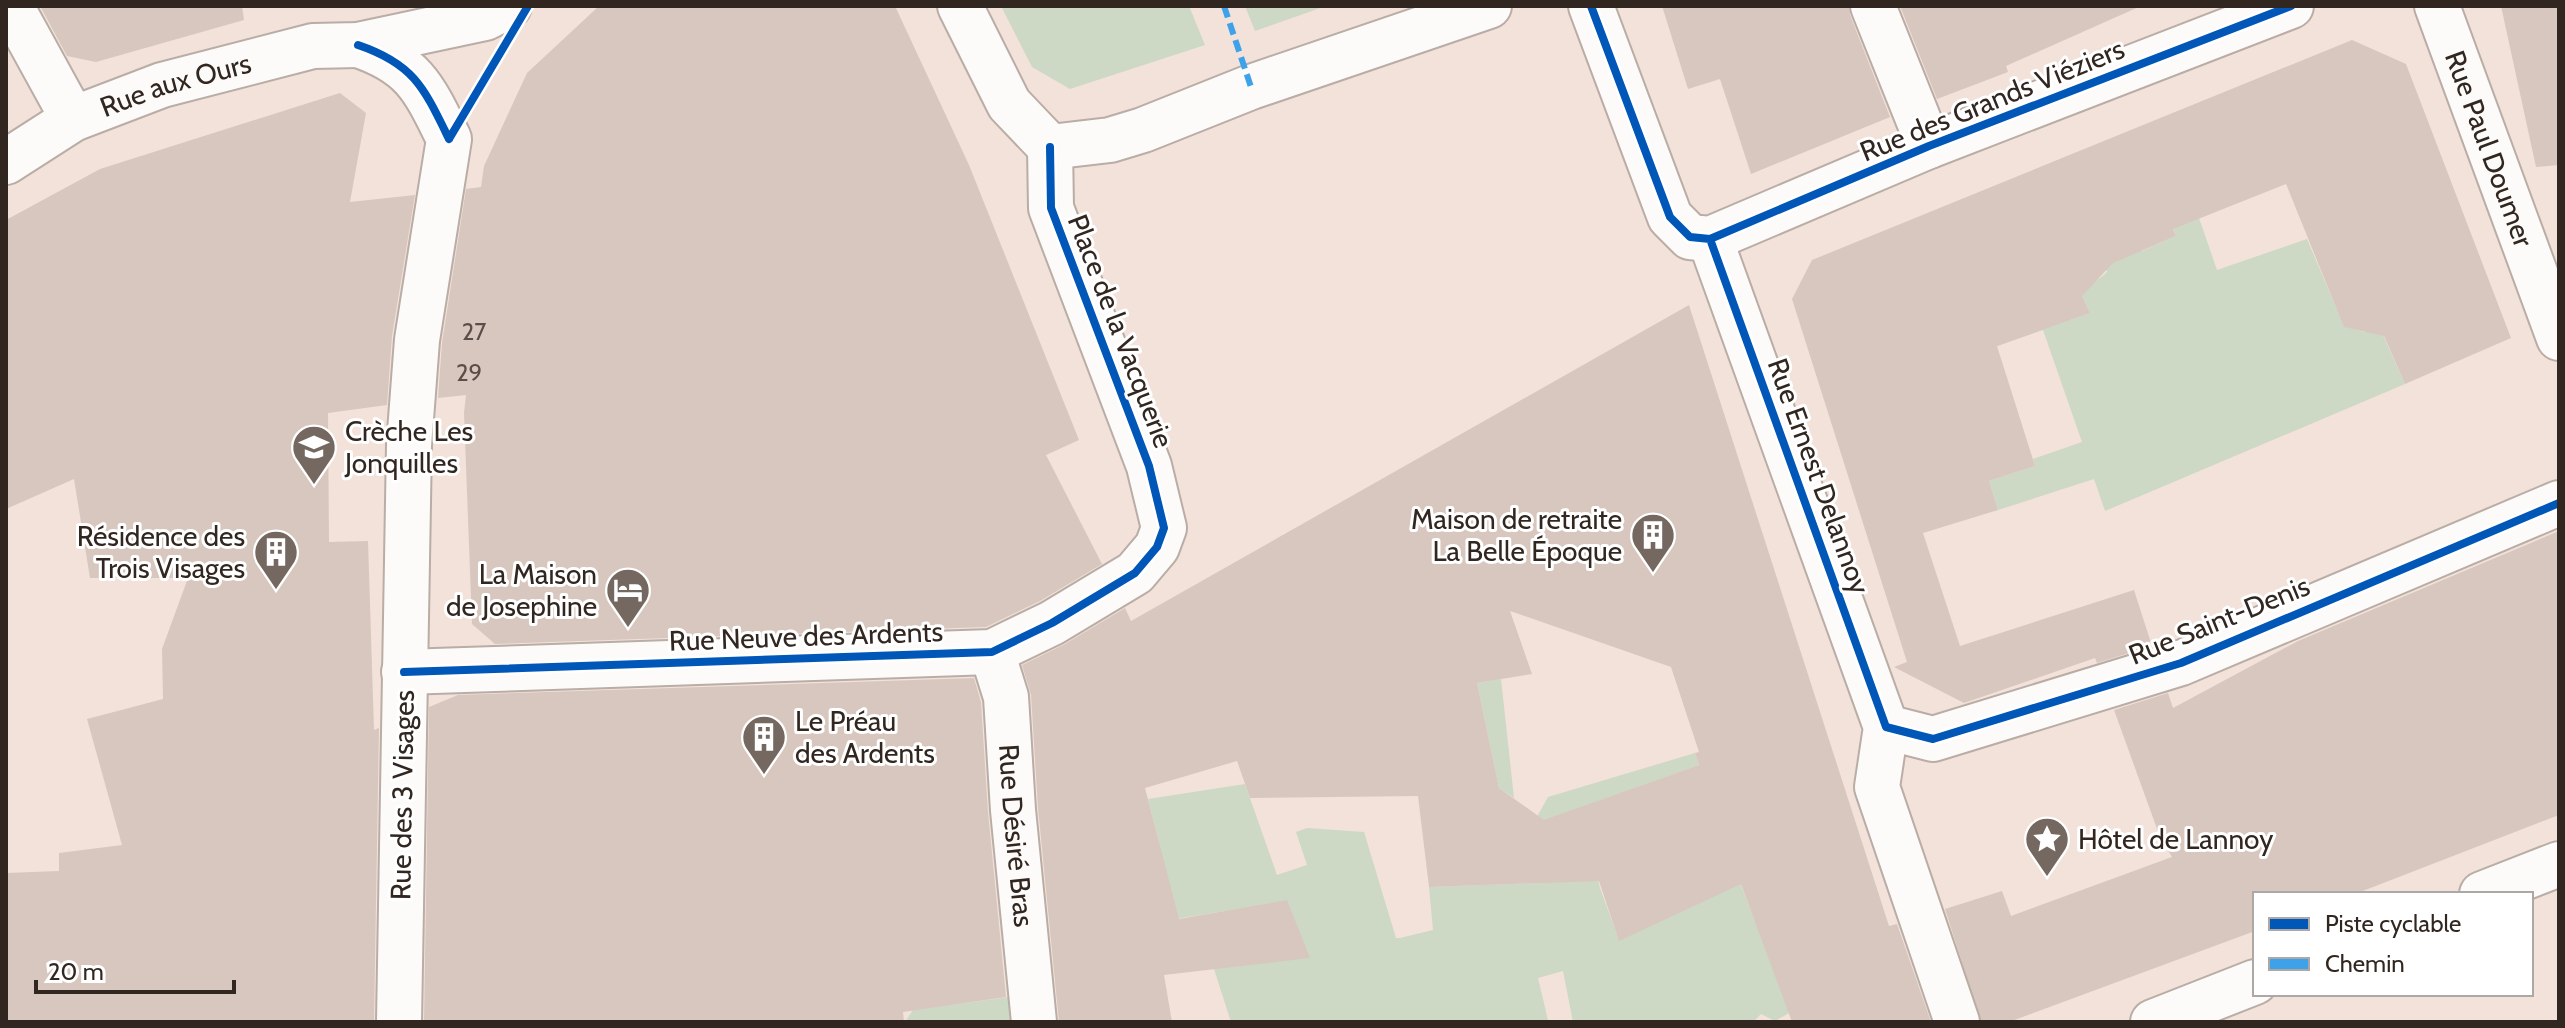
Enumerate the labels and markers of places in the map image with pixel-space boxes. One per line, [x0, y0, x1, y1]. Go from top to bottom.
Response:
place label: Crèche Les Jonquilles [344, 414, 473, 480]
school or university icon: Crèche Les Jonquilles [290, 423, 338, 486]
place label: Maison de retraite La Belle Époque [1411, 502, 1622, 568]
building icon: Maison de retraite La Belle Époque [1629, 511, 1677, 574]
place label: Résidence des Trois Visages [77, 519, 245, 585]
building icon: Résidence des Trois Visages [252, 528, 300, 591]
place label: La Maison de Josephine [446, 557, 597, 623]
hotel icon: La Maison de Josephine [604, 566, 652, 629]
place label: Le Préau des Ardents [795, 704, 935, 770]
building icon: Le Préau des Ardents [740, 713, 788, 776]
place icon: Hôtel de Lannoy [2023, 815, 2071, 878]
place label: Hôtel de Lannoy [2078, 822, 2273, 856]

